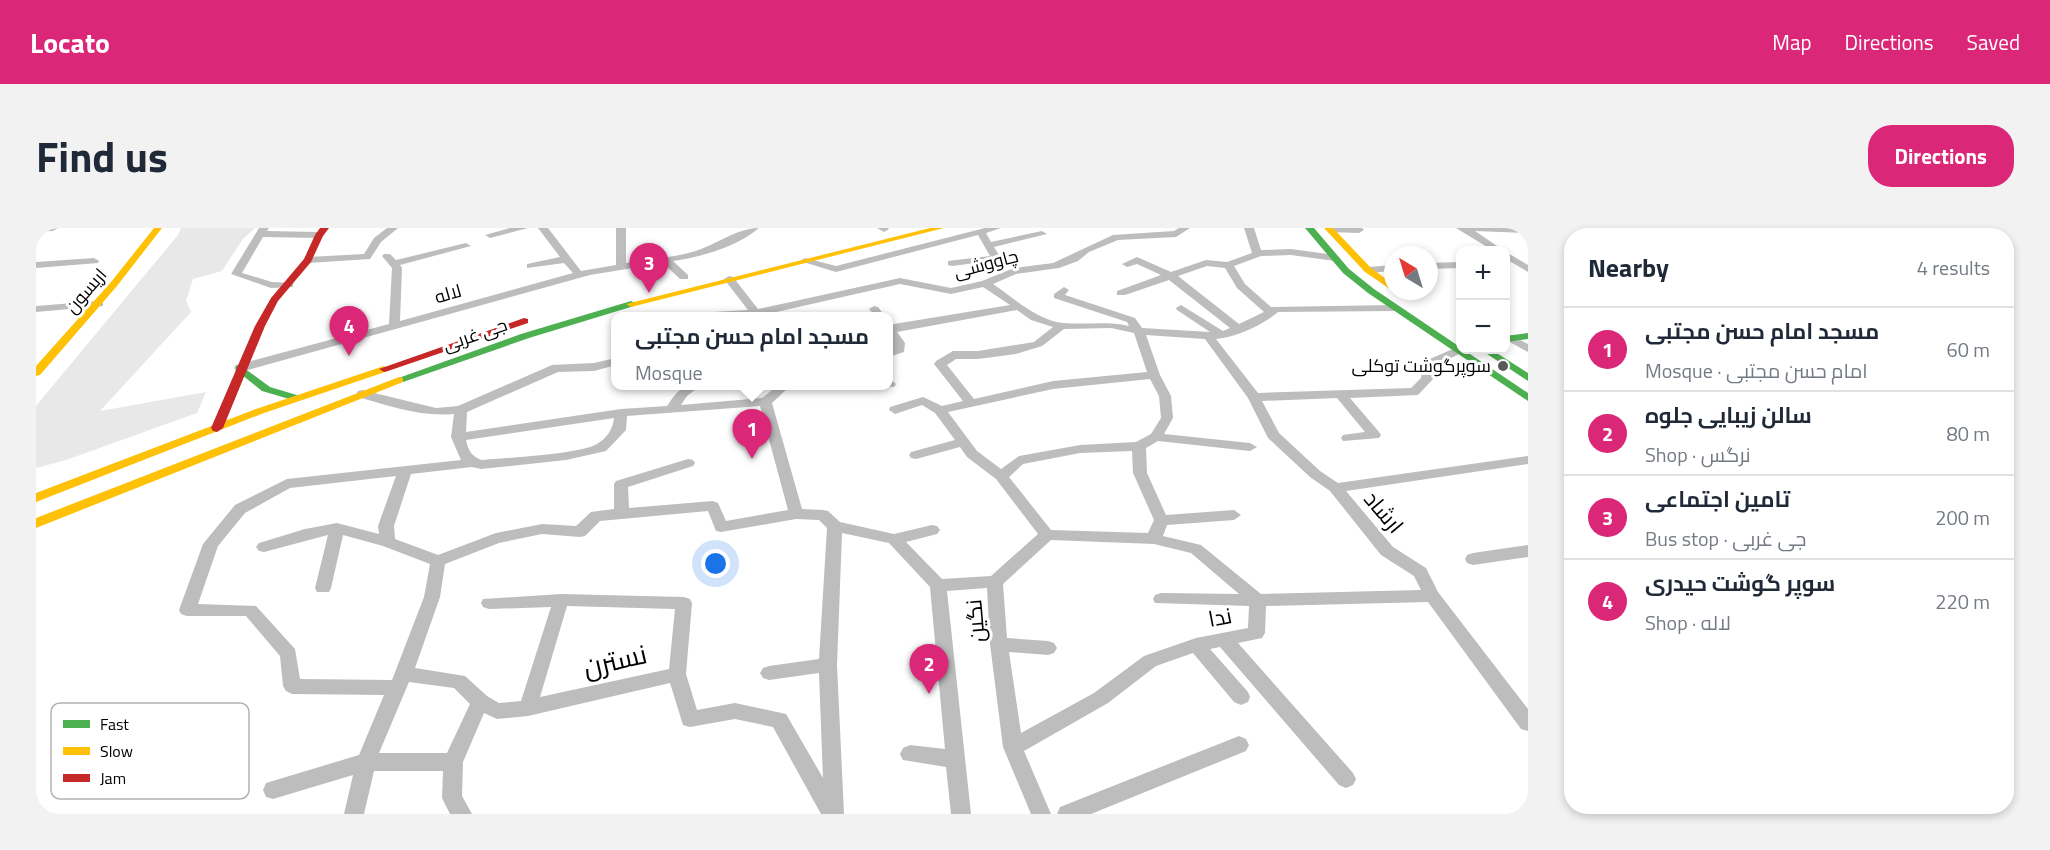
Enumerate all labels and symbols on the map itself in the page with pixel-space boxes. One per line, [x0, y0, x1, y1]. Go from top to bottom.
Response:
street label: چاووشی [951, 242, 1021, 285]
pin: 3 [630, 244, 668, 293]
north arrow [1384, 246, 1438, 300]
street label: اریسون [58, 262, 113, 319]
street label: لاله [431, 277, 465, 310]
pin: 4 [330, 306, 368, 356]
street label: جی غربی [439, 311, 511, 358]
place label: سوپرگوشت توکلی [1352, 352, 1491, 379]
marker: سوپرگوشت توکلی [1496, 359, 1510, 373]
pin: 1 [732, 410, 772, 459]
street label: ارشاد [1356, 483, 1412, 541]
your location [701, 549, 730, 578]
street label: نگین [956, 598, 994, 644]
street label: ندا [1205, 598, 1235, 636]
street label: نسترن [579, 632, 651, 687]
pin: 2 [910, 644, 948, 694]
legend [51, 703, 249, 799]
text: Fast [100, 712, 129, 736]
text: Slow [100, 739, 133, 763]
text: Jam [100, 766, 126, 790]

